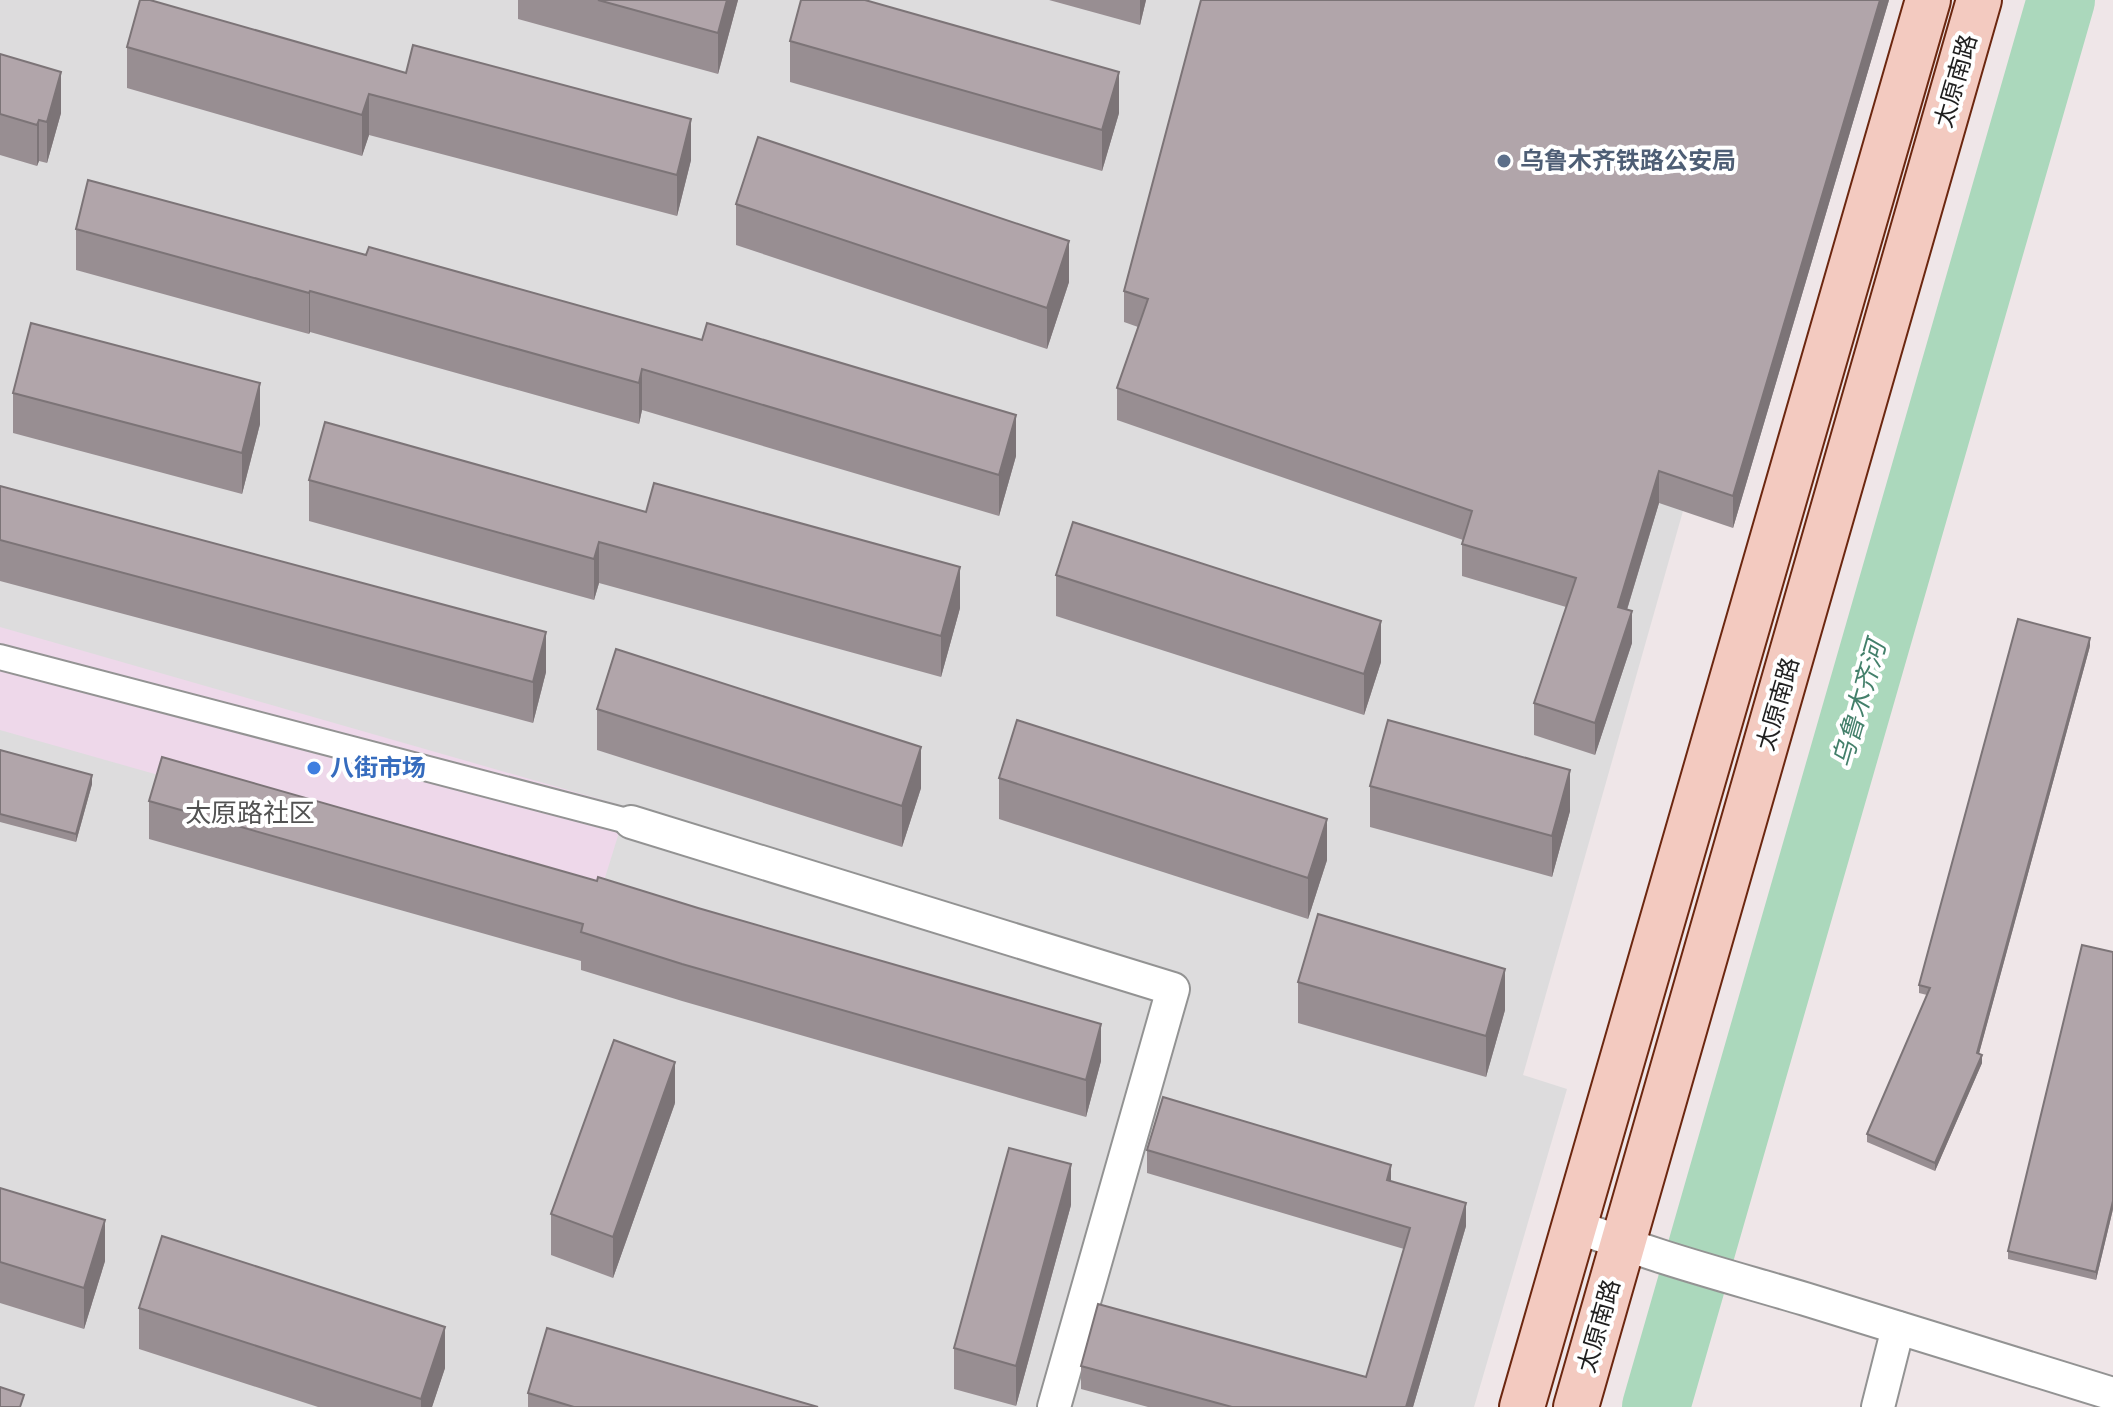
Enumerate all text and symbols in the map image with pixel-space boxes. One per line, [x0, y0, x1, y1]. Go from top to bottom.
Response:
street label: 太原南路 [1925, 30, 1984, 131]
place label: 乌鲁木齐铁路公安局 [1520, 143, 1736, 176]
marker: 乌鲁木齐铁路公安局 [1495, 152, 1513, 170]
water label: 乌鲁木齐河 [1823, 631, 1895, 771]
street label: 太原南路 [1747, 653, 1806, 754]
place label: 八街市场 [330, 750, 426, 783]
marker: 八街市场 [305, 759, 323, 777]
district label: 太原路社区 [185, 794, 315, 830]
street label: 太原南路 [1568, 1275, 1627, 1376]

